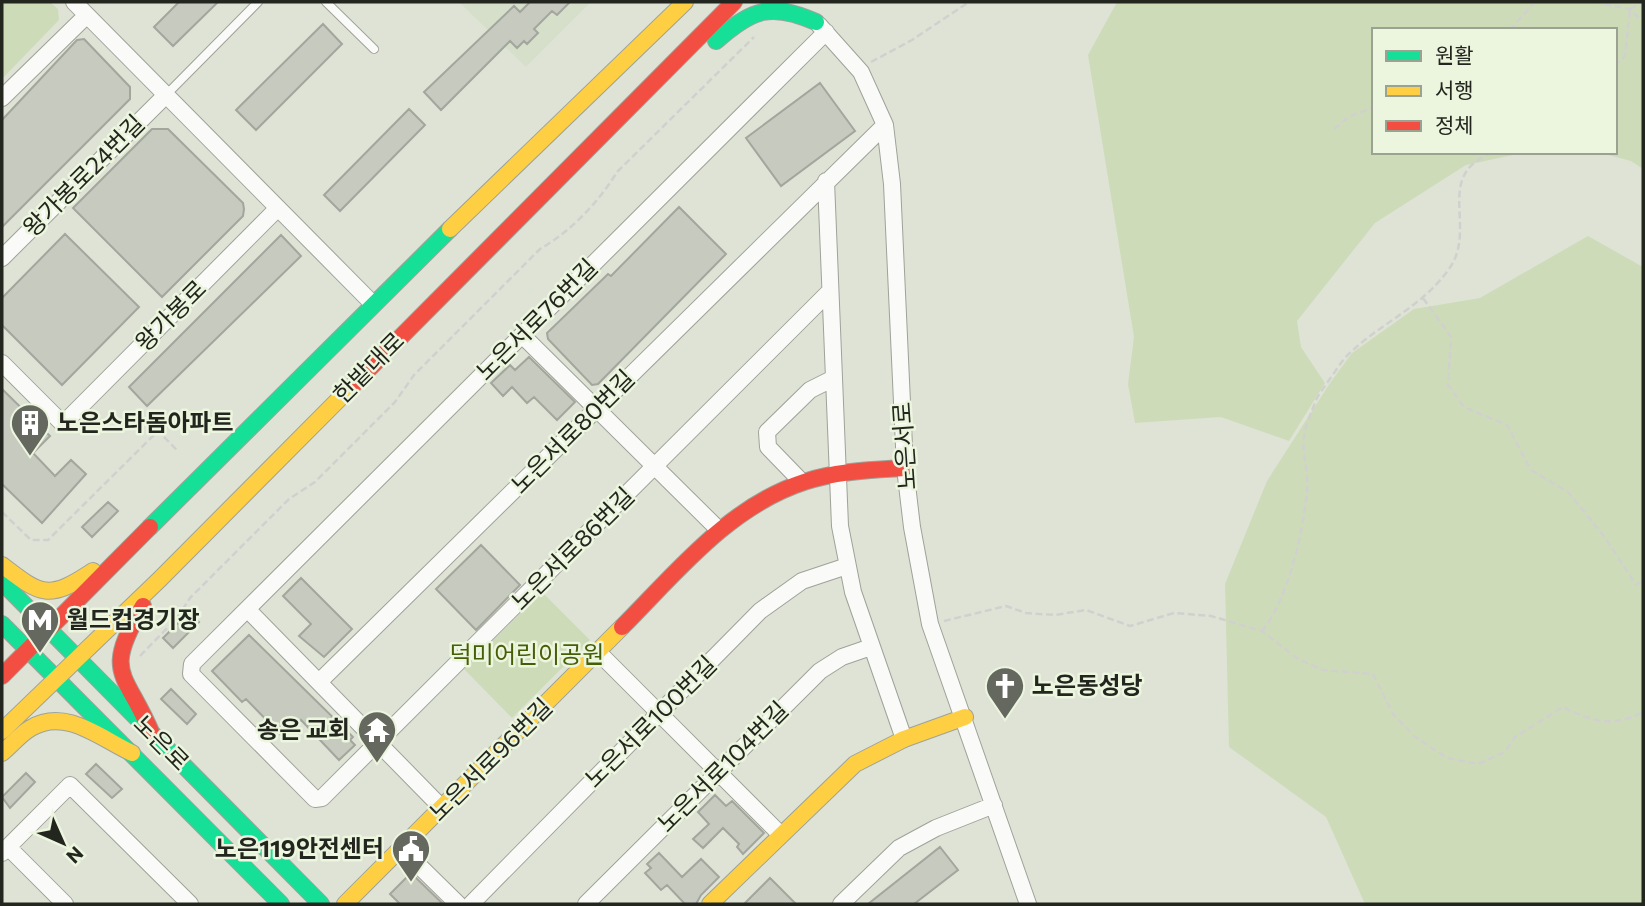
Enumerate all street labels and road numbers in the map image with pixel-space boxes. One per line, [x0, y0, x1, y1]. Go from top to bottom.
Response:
street label: 왕가봉로24번길 [16, 108, 150, 242]
street label: 노은서로76번길 [469, 252, 603, 386]
street label: 왕가봉로 [128, 273, 211, 356]
street label: 한밭대로 [326, 325, 409, 408]
street label: 노은서로80번길 [504, 363, 640, 499]
street label: 노은서로 [886, 401, 921, 491]
street label: 노은서로86번길 [505, 481, 639, 615]
street label: 노은서로100번길 [578, 649, 722, 793]
street label: 노은서로96번길 [423, 692, 557, 826]
street label: 노은서로104번길 [651, 695, 793, 837]
street label: 노은로 [128, 708, 196, 776]

